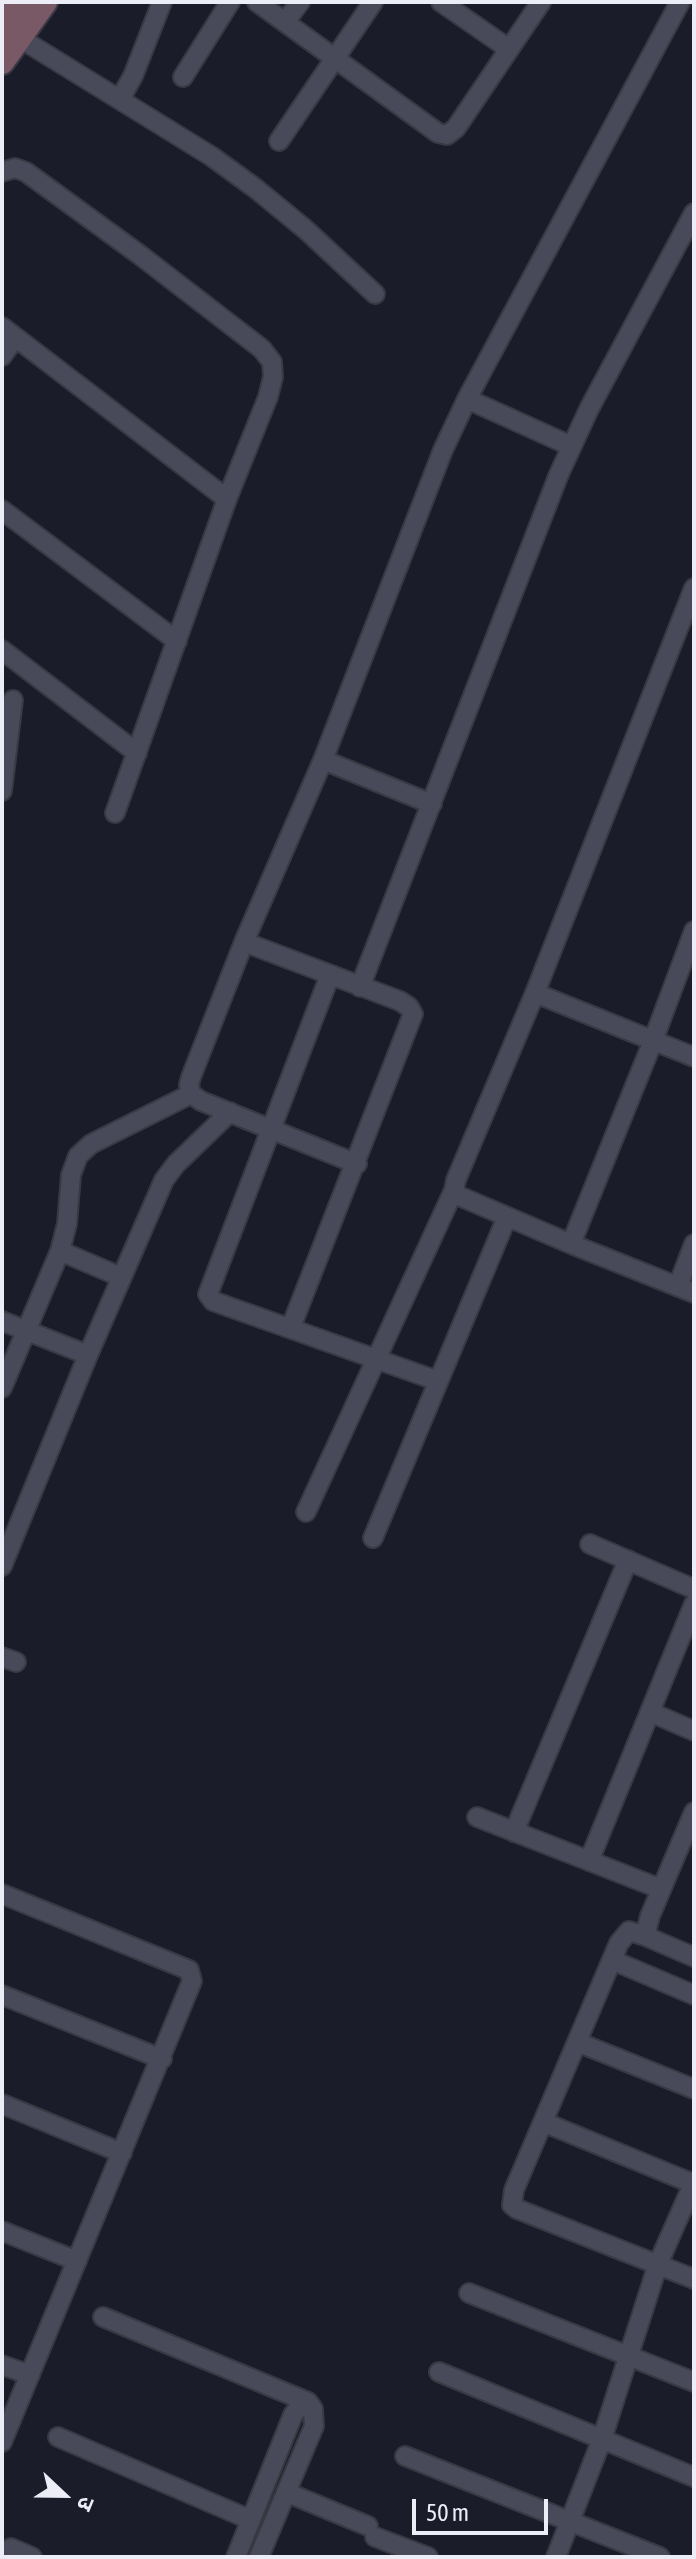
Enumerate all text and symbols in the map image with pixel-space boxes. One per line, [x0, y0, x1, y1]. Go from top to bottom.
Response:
north arrow [24, 2455, 104, 2535]
scale bar [416, 2483, 552, 2533]
text: उ [72, 2493, 101, 2515]
text: 50 m [426, 2499, 469, 2526]

